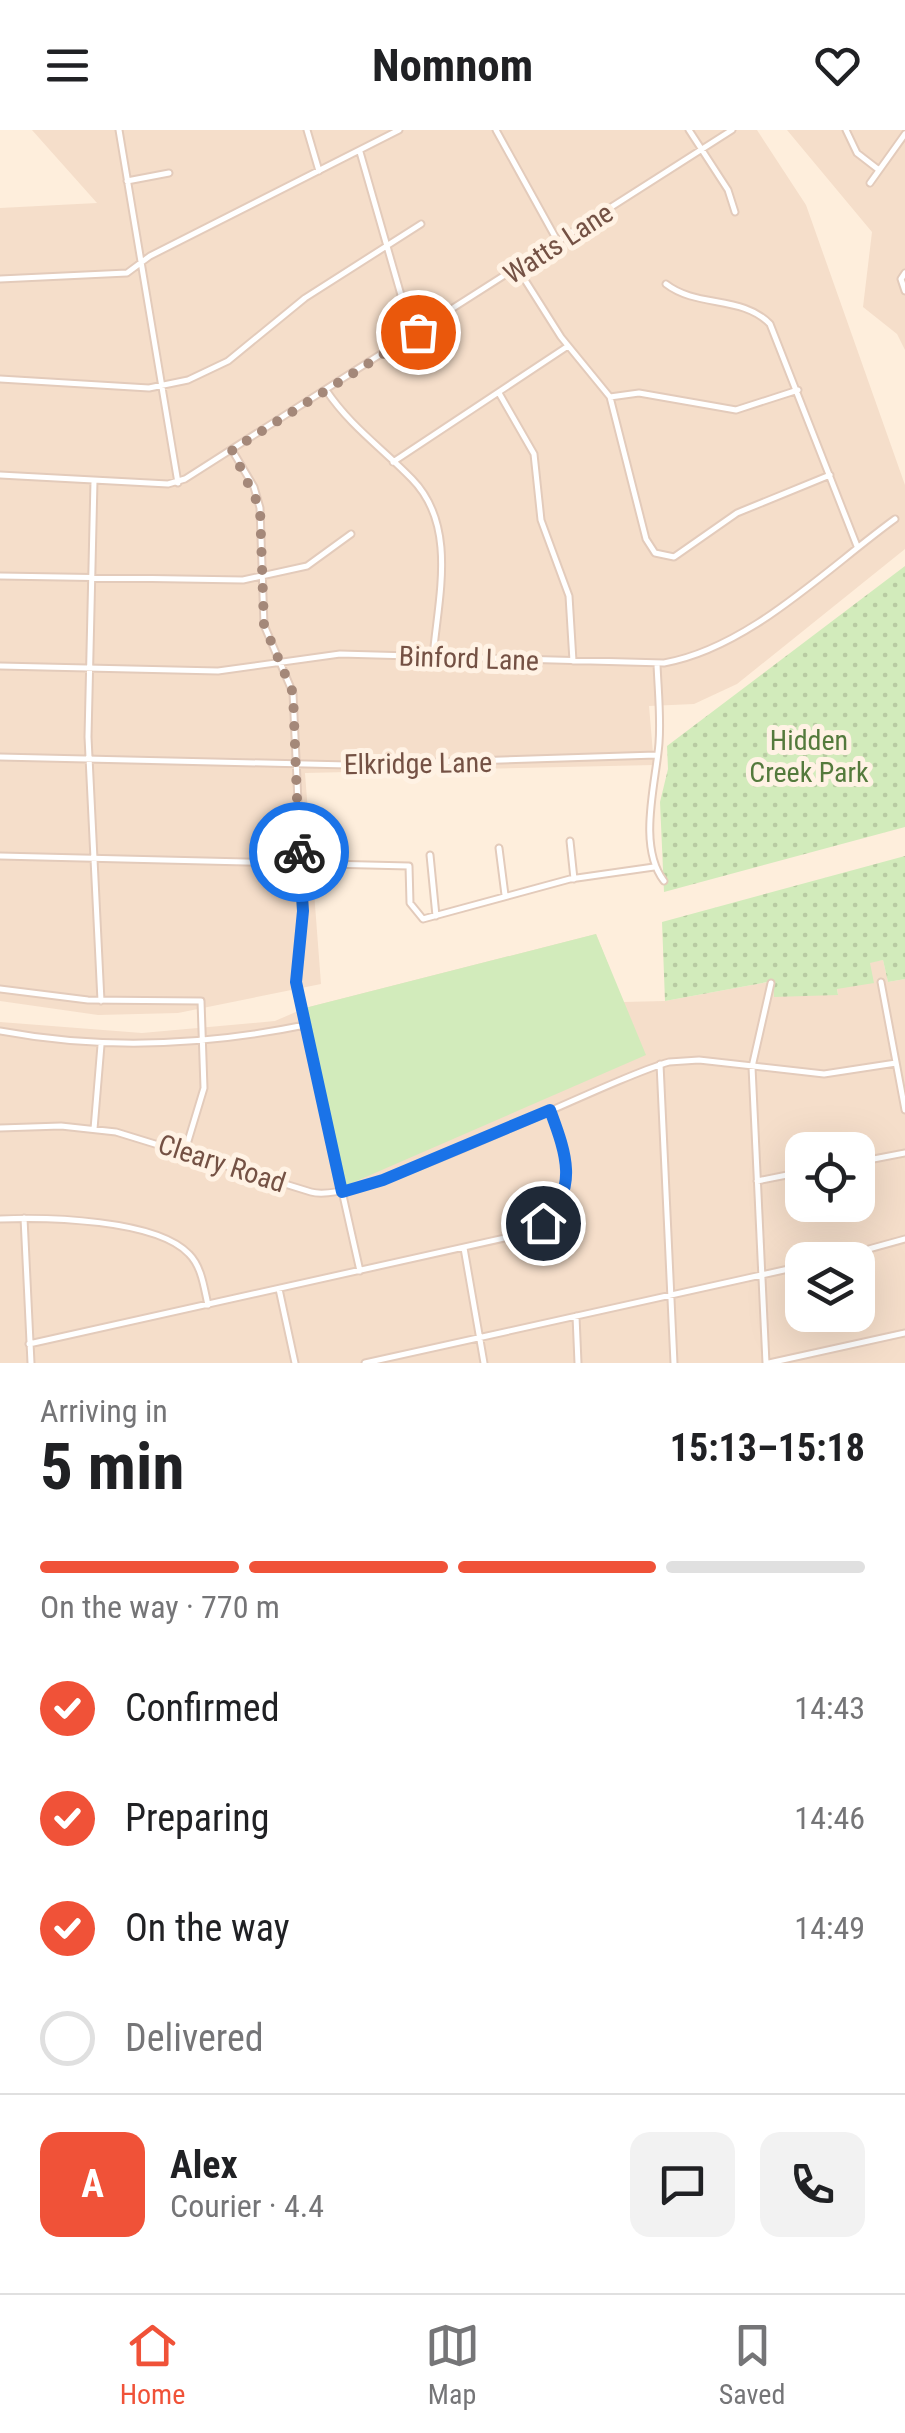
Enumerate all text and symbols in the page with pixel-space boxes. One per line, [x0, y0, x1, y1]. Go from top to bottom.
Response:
icon: menu [40, 38, 95, 93]
icon: heart [810, 38, 865, 93]
text: Nomnom [372, 39, 533, 92]
street label: Watts Lane [498, 196, 619, 291]
pin [376, 290, 461, 375]
icon: bag [391, 305, 446, 360]
street label: Binford Lane [398, 640, 540, 677]
park label: Hidden Creek Park [749, 724, 869, 789]
street label: Elkridge Lane [343, 746, 493, 781]
courier [249, 802, 349, 902]
icon: bike [272, 825, 327, 880]
street label: Cleary Road [154, 1127, 290, 1200]
map controls [785, 1132, 875, 1332]
button: locate [785, 1132, 875, 1222]
pin [501, 1181, 586, 1266]
icon: home [516, 1196, 571, 1251]
button: layers [785, 1242, 875, 1332]
text: Arriving in [40, 1392, 168, 1430]
text: 15:13–15:18 [670, 1426, 865, 1470]
text: 5 min [40, 1429, 184, 1505]
text: On the way · 770 m [40, 1588, 280, 1626]
icon: check [40, 1681, 95, 1736]
text: Confirmed [125, 1686, 280, 1730]
text: 14:43 [794, 1689, 865, 1727]
icon: check [40, 1791, 95, 1846]
text: Preparing [125, 1796, 270, 1840]
text: 14:46 [794, 1799, 865, 1837]
icon: check [40, 1901, 95, 1956]
text: On the way [125, 1906, 290, 1950]
text: 14:49 [794, 1909, 865, 1947]
text: Delivered [125, 2016, 264, 2060]
button: chat [630, 2132, 735, 2237]
button: phone [760, 2132, 865, 2237]
text: Alex [170, 2143, 238, 2187]
text: A [81, 2162, 104, 2206]
text: Courier · 4.4 [170, 2187, 324, 2225]
tab: Home [120, 2318, 185, 2411]
tab: Map [425, 2318, 480, 2411]
tab: Saved [719, 2318, 785, 2411]

